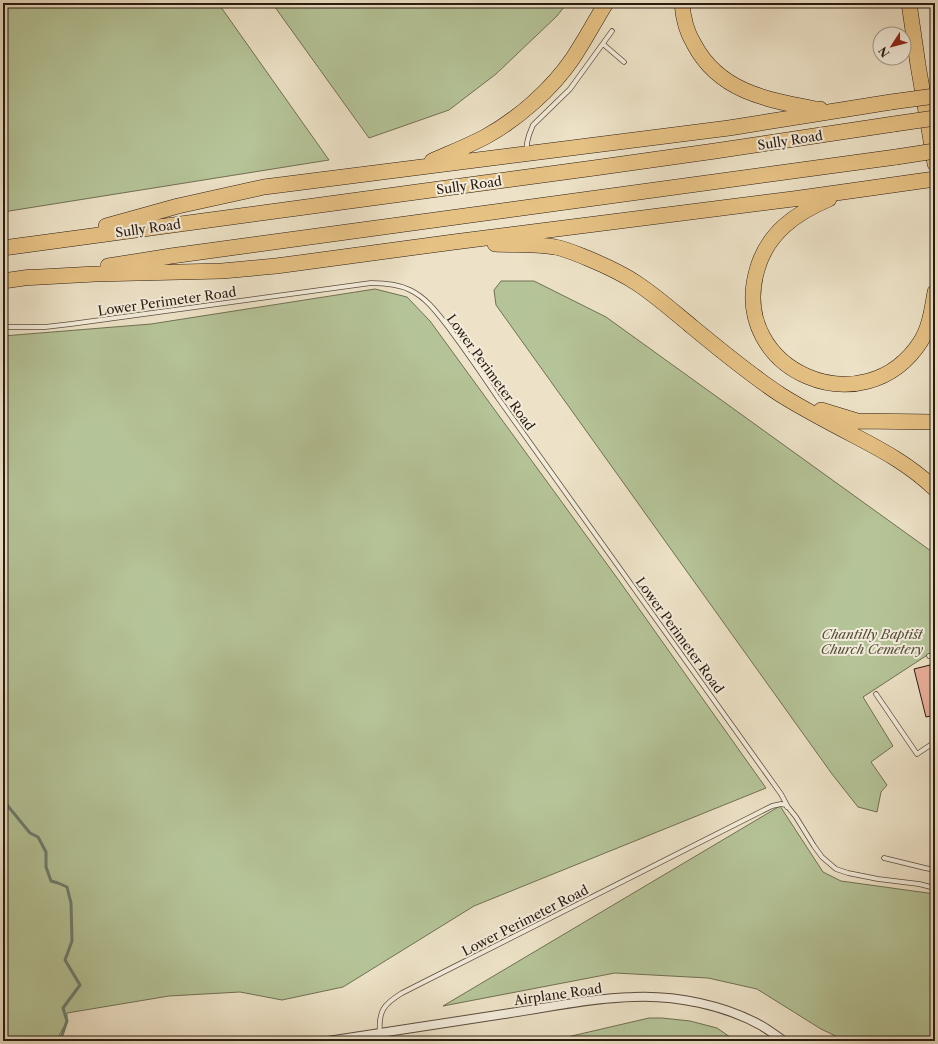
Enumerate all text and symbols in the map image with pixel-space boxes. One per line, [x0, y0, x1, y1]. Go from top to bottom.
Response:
north arrow [872, 26, 912, 66]
text: N [875, 44, 892, 60]
street label: Sully Road [756, 127, 824, 153]
street label: Sully Road [435, 172, 503, 198]
street label: Sully Road [114, 215, 182, 241]
street label: Lower Perimeter Road [97, 283, 237, 319]
street label: Lower Perimeter Road [444, 311, 539, 433]
street label: Lower Perimeter Road [633, 574, 728, 696]
park label: Chantilly Baptist Church Cemetery [821, 626, 924, 657]
street label: Lower Perimeter Road [459, 881, 591, 959]
street label: Airplane Road [512, 980, 603, 1008]

